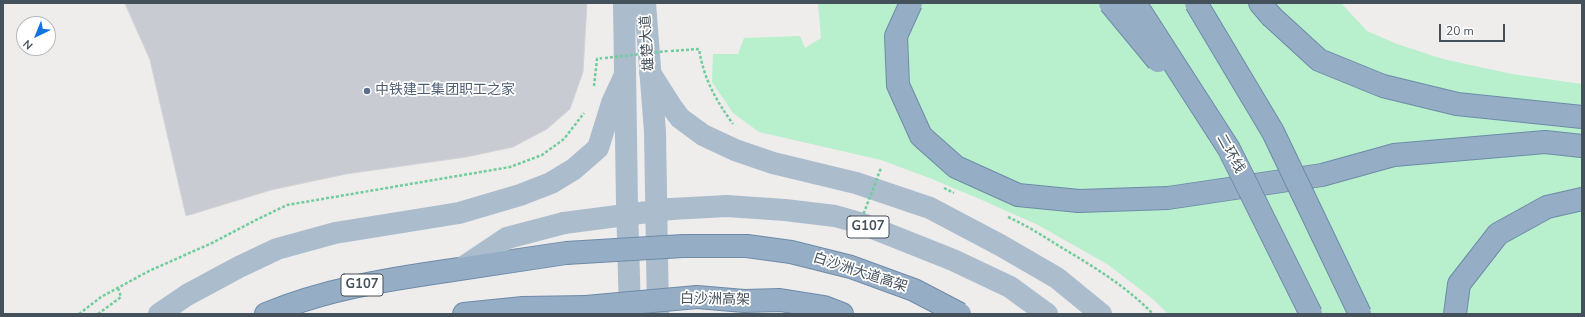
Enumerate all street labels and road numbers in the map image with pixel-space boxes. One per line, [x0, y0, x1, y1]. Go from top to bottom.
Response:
street label: 雄楚大道 [638, 14, 658, 72]
street label: 二环线 [1212, 132, 1248, 176]
road number: G107 [847, 216, 889, 238]
street label: 白沙洲大道高架 [811, 250, 909, 296]
road number: G107 [341, 274, 383, 296]
street label: 白沙洲高架 [680, 291, 750, 309]

